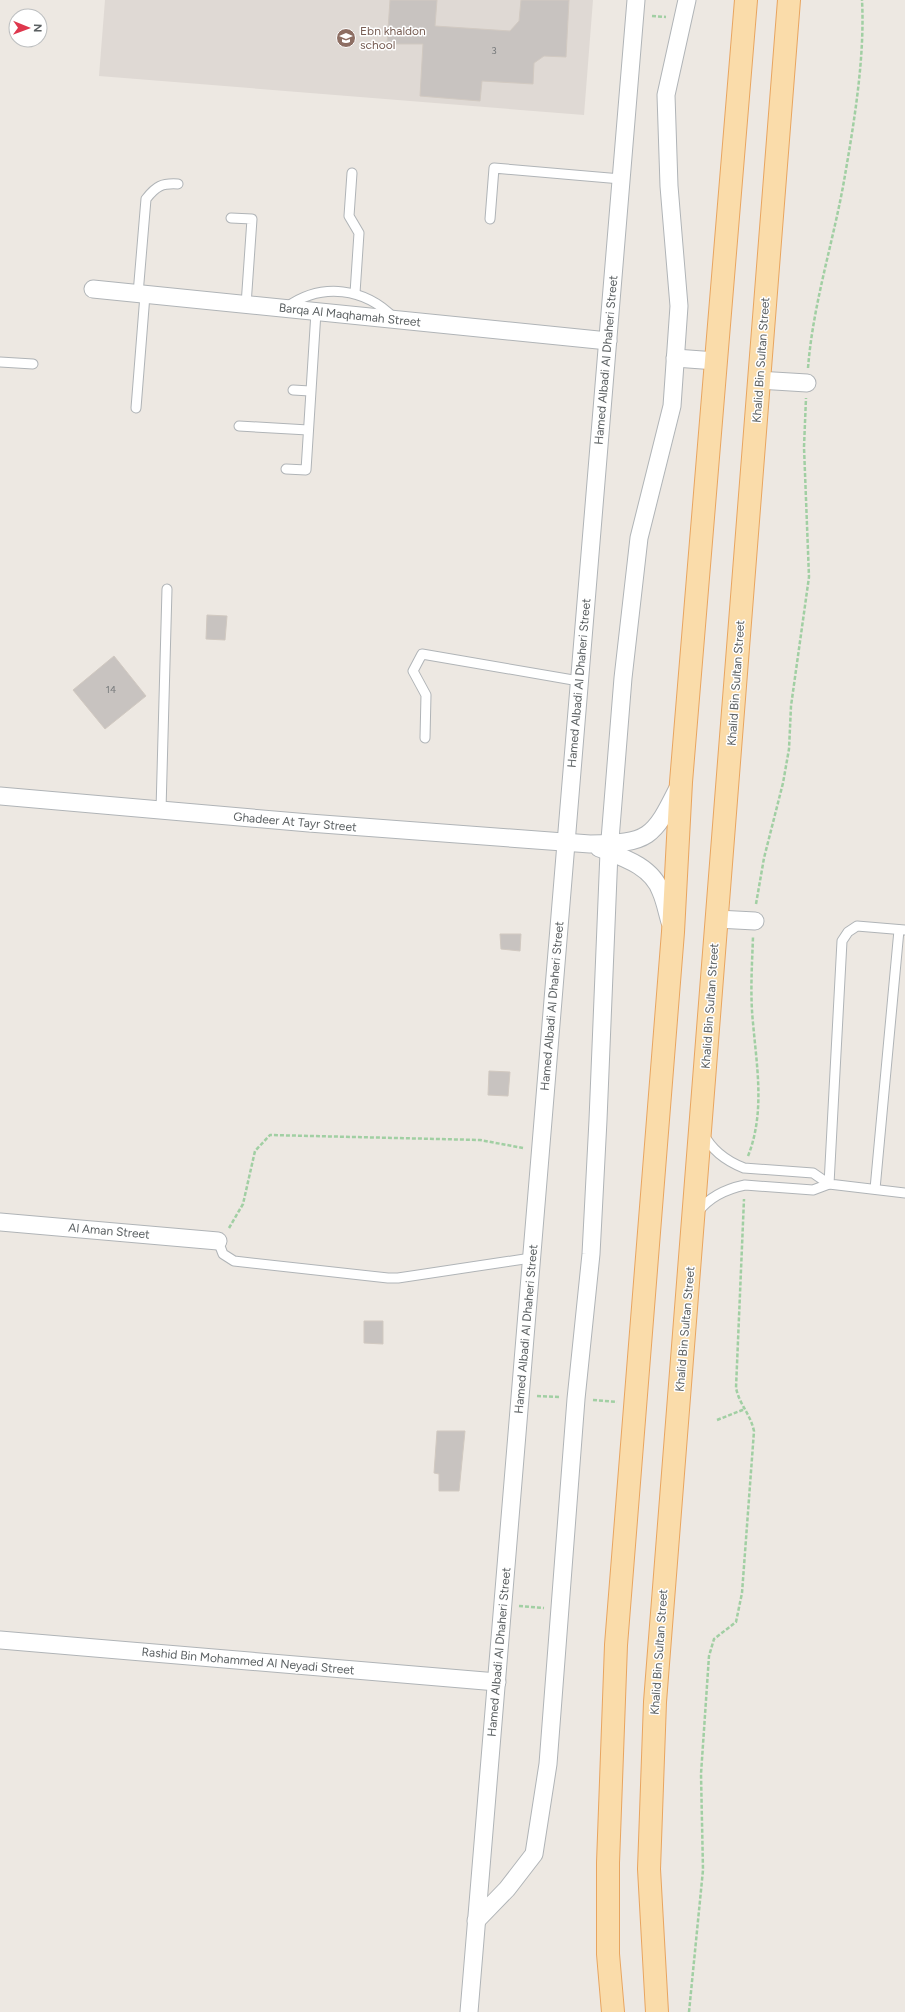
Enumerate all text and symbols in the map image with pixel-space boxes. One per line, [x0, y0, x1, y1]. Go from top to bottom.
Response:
north arrow [8, 8, 48, 48]
text: N [31, 24, 44, 33]
place label: Ebn khaldon school [360, 24, 426, 52]
school or university icon: Ebn khaldon school [335, 27, 357, 49]
house number: 3 [491, 44, 497, 57]
street label: Hamed Albadi Al Dhaheri Street [592, 274, 620, 445]
street label: Khalid Bin Sultan Street [750, 296, 772, 423]
street label: Barqa Al Maqhamah Street [278, 301, 422, 329]
street label: Hamed Albadi Al Dhaheri Street [565, 597, 593, 768]
street label: Khalid Bin Sultan Street [725, 619, 747, 746]
house number: 14 [106, 683, 116, 696]
street label: Ghadeer At Tayr Street [233, 810, 358, 834]
street label: Hamed Albadi Al Dhaheri Street [538, 920, 566, 1091]
street label: Khalid Bin Sultan Street [699, 942, 721, 1069]
street label: Al Aman Street [68, 1220, 151, 1242]
street label: Hamed Albadi Al Dhaheri Street [512, 1243, 540, 1414]
street label: Khalid Bin Sultan Street [673, 1265, 698, 1392]
street label: Hamed Albadi Al Dhaheri Street [485, 1566, 513, 1737]
street label: Khalid Bin Sultan Street [648, 1588, 670, 1715]
street label: Rashid Bin Mohammed Al Neyadi Street [141, 1645, 355, 1677]

